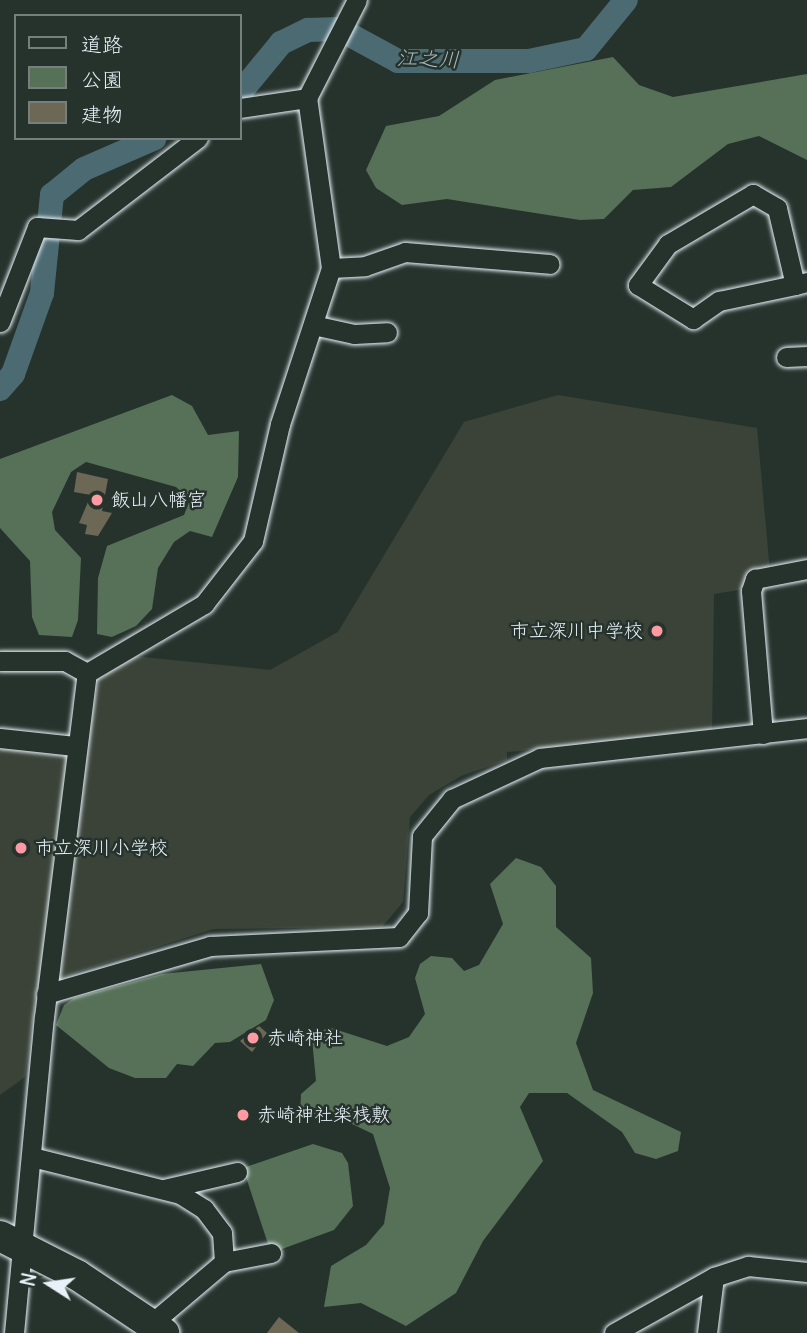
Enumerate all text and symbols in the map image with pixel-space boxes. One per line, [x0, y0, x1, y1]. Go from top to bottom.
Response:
legend [14, 14, 242, 140]
text: 道路 [81, 31, 123, 58]
water label: 江之川 [396, 45, 460, 73]
text: 公園 [81, 66, 123, 93]
text: 建物 [81, 101, 123, 128]
place label: 飯山八幡宮 [111, 489, 206, 511]
marker: 飯山八幡宮 [89, 492, 105, 508]
place label: 市立深川中学校 [510, 620, 643, 642]
marker: 市立深川中学校 [649, 623, 665, 639]
place label: 市立深川小学校 [35, 837, 168, 859]
marker: 市立深川小学校 [13, 840, 29, 856]
place label: 赤崎神社 [267, 1027, 343, 1049]
marker: 赤崎神社 [245, 1030, 261, 1046]
place label: 赤崎神社楽桟敷 [257, 1104, 390, 1126]
marker: 赤崎神社楽桟敷 [235, 1107, 251, 1123]
north arrow [14, 1249, 84, 1319]
text: N [15, 1271, 42, 1289]

